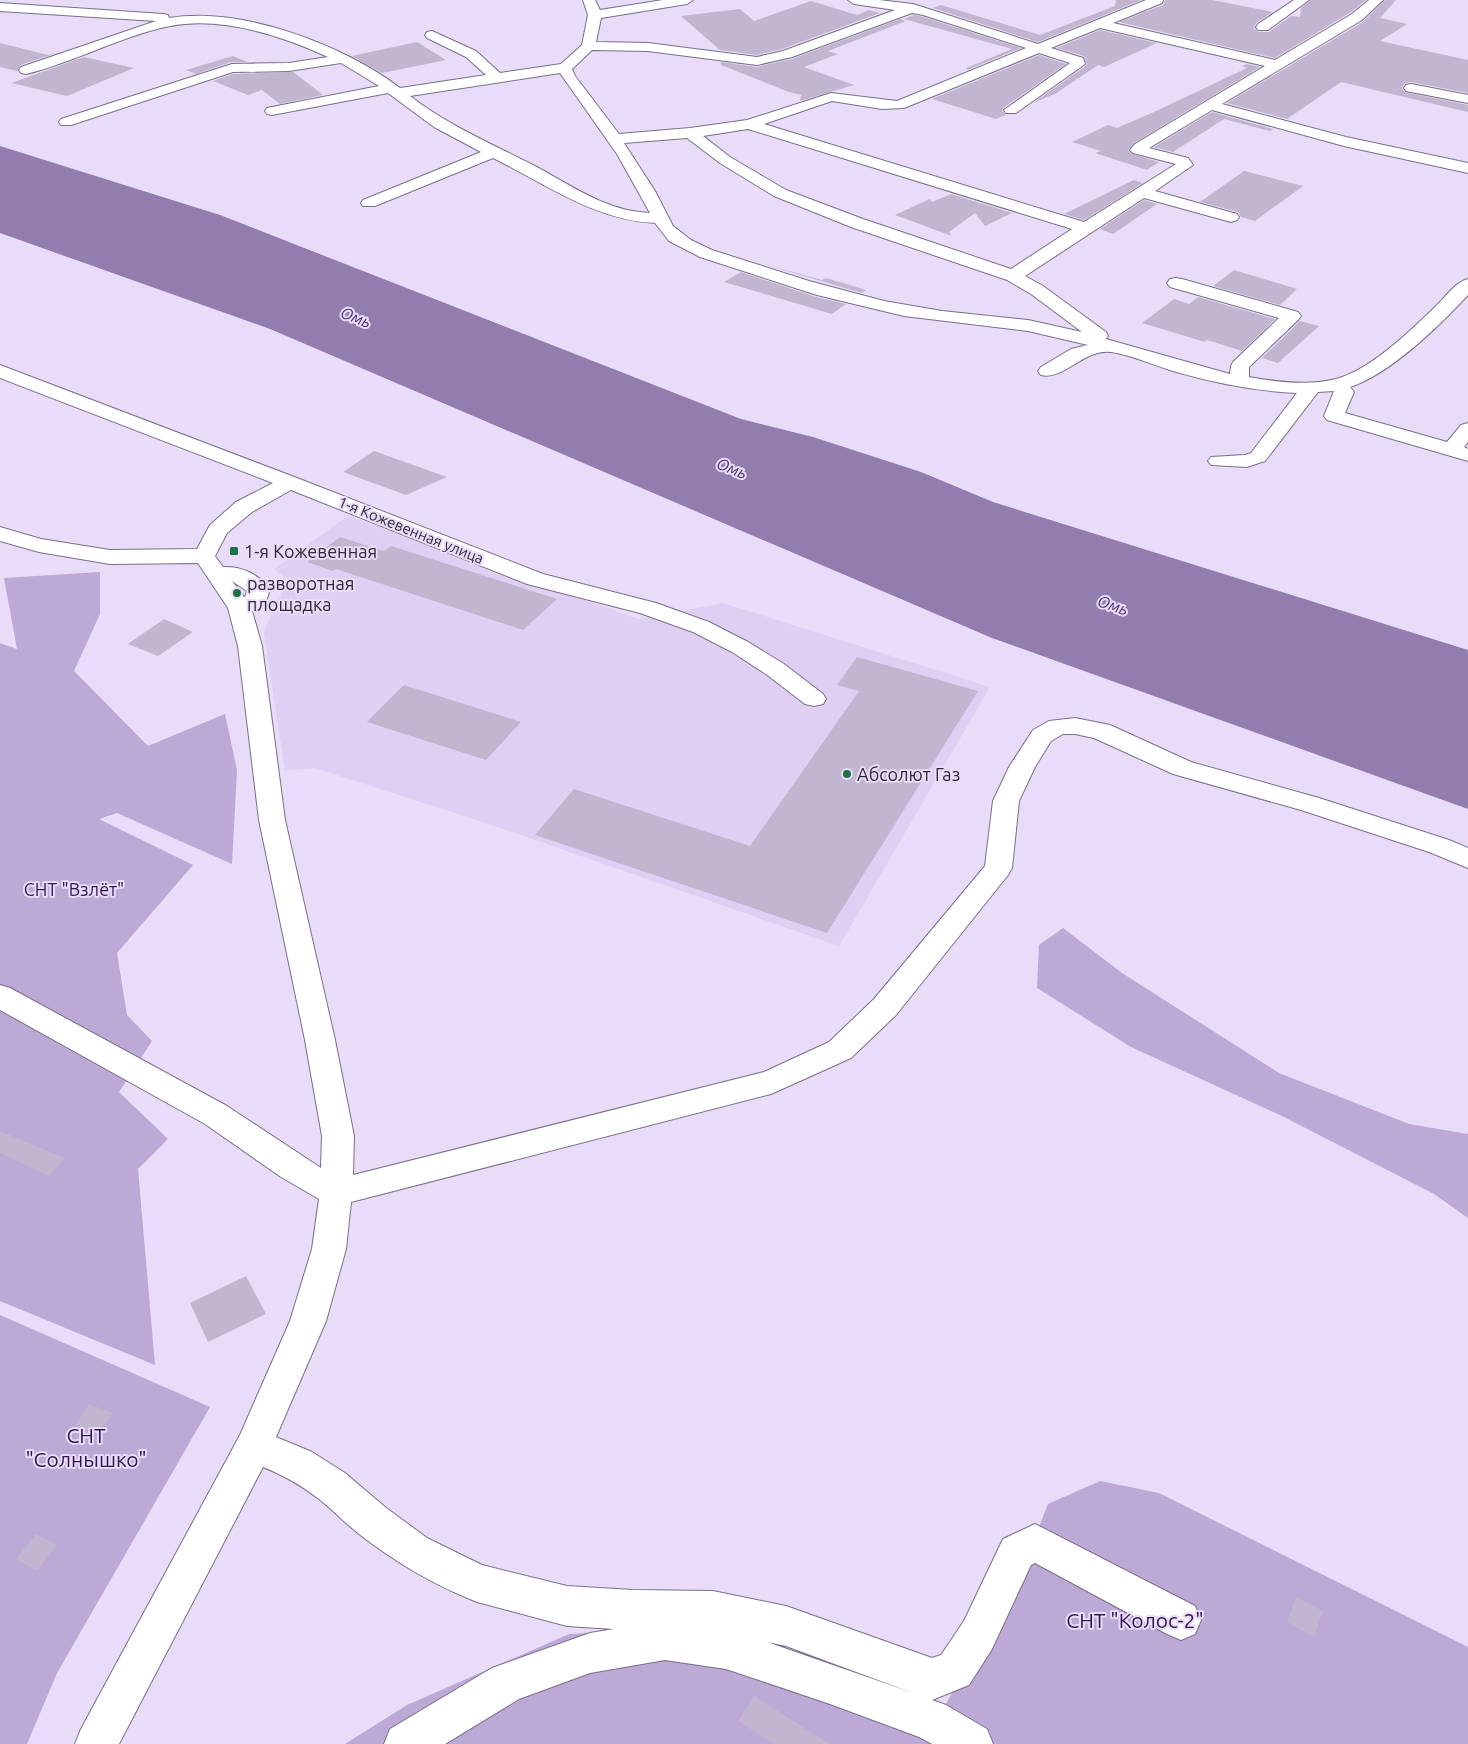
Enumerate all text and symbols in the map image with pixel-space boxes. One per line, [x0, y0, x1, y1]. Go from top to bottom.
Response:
water label: Омь [338, 303, 374, 331]
water label: Омь [714, 454, 750, 482]
street label: 1-я Кожевенная улица [336, 493, 486, 567]
place label: 1-я Кожевенная [244, 541, 377, 561]
marker: 1-я Кожевенная [228, 545, 240, 557]
place label: разворотная площадка [247, 573, 354, 614]
marker: разворотная площадка [231, 587, 243, 599]
water label: Омь [1095, 591, 1131, 619]
place label: Абсолют Газ [857, 764, 960, 784]
marker: Абсолют Газ [841, 768, 853, 780]
park label: СНТ "Взлёт" [24, 879, 124, 899]
park label: СНТ "Солнышко" [25, 1423, 147, 1471]
park label: СНТ "Колос-2" [1066, 1608, 1204, 1632]

